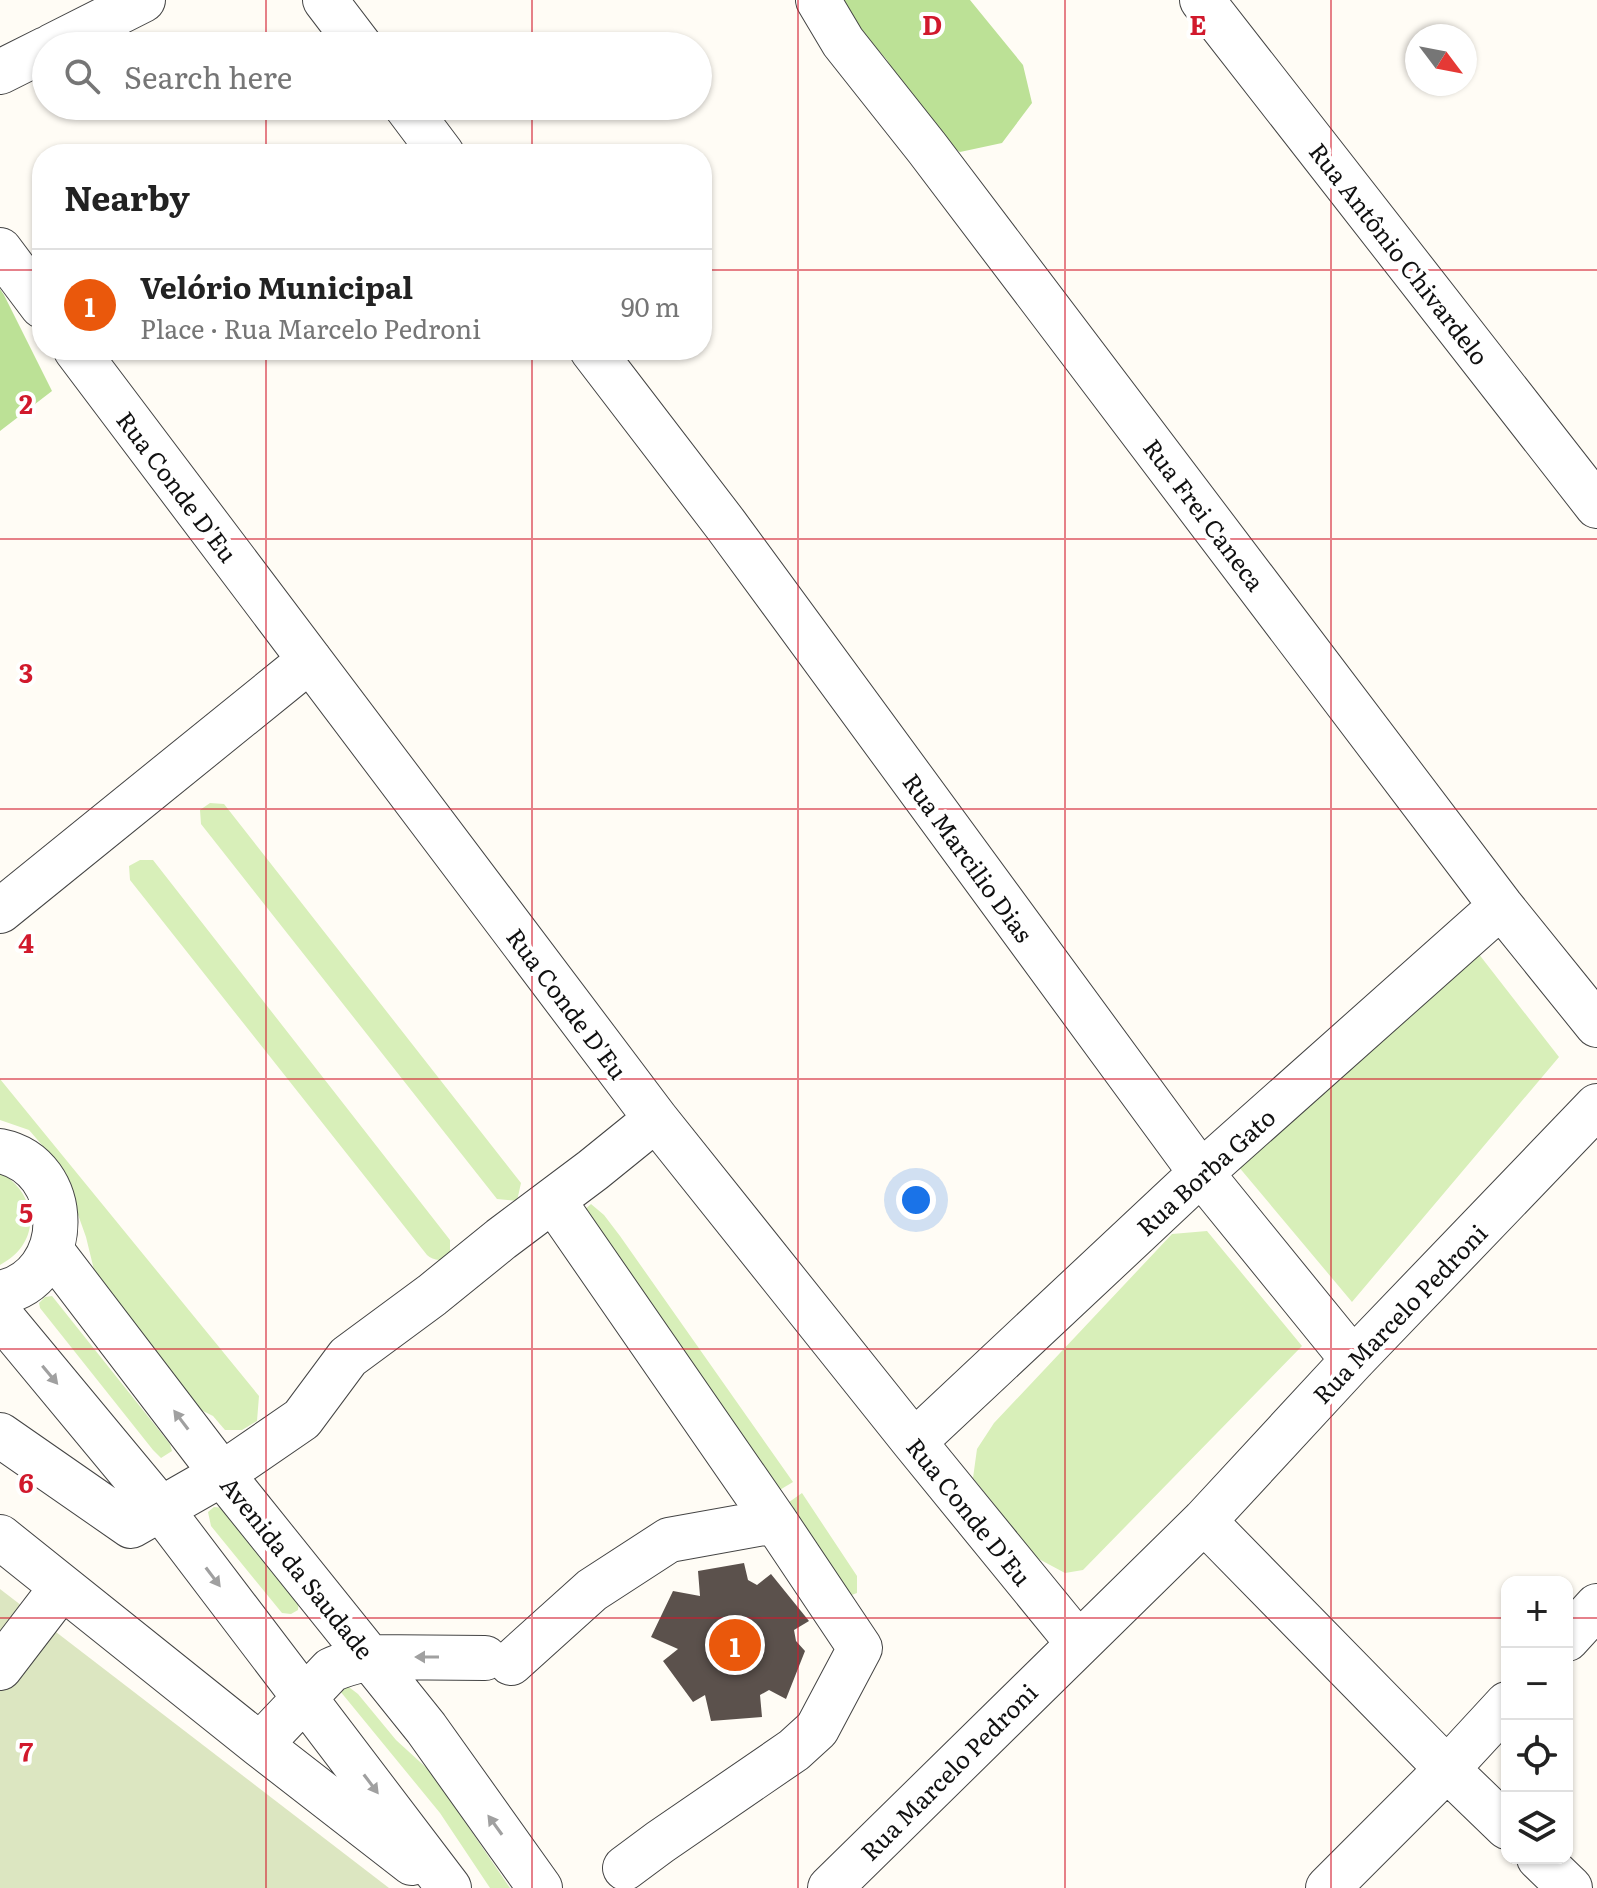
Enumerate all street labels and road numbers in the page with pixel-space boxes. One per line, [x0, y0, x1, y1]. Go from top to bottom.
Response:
street label: Rua Antônio Chivardelo [1302, 134, 1498, 372]
street label: Rua Conde D'Eu [110, 403, 246, 569]
street label: Rua Frei Caneca [1136, 431, 1274, 597]
street label: Rua Marcilio Dias [896, 765, 1042, 949]
street label: Rua Conde D'Eu [500, 920, 636, 1086]
street label: Rua Borba Gato [1128, 1099, 1282, 1243]
street label: Rua Marcelo Pedroni [1304, 1215, 1494, 1411]
street label: Rua Conde D'Eu [899, 1430, 1041, 1592]
street label: Avenida da Saudade [213, 1468, 383, 1666]
street label: Rua Marcelo Pedroni [852, 1675, 1044, 1867]

